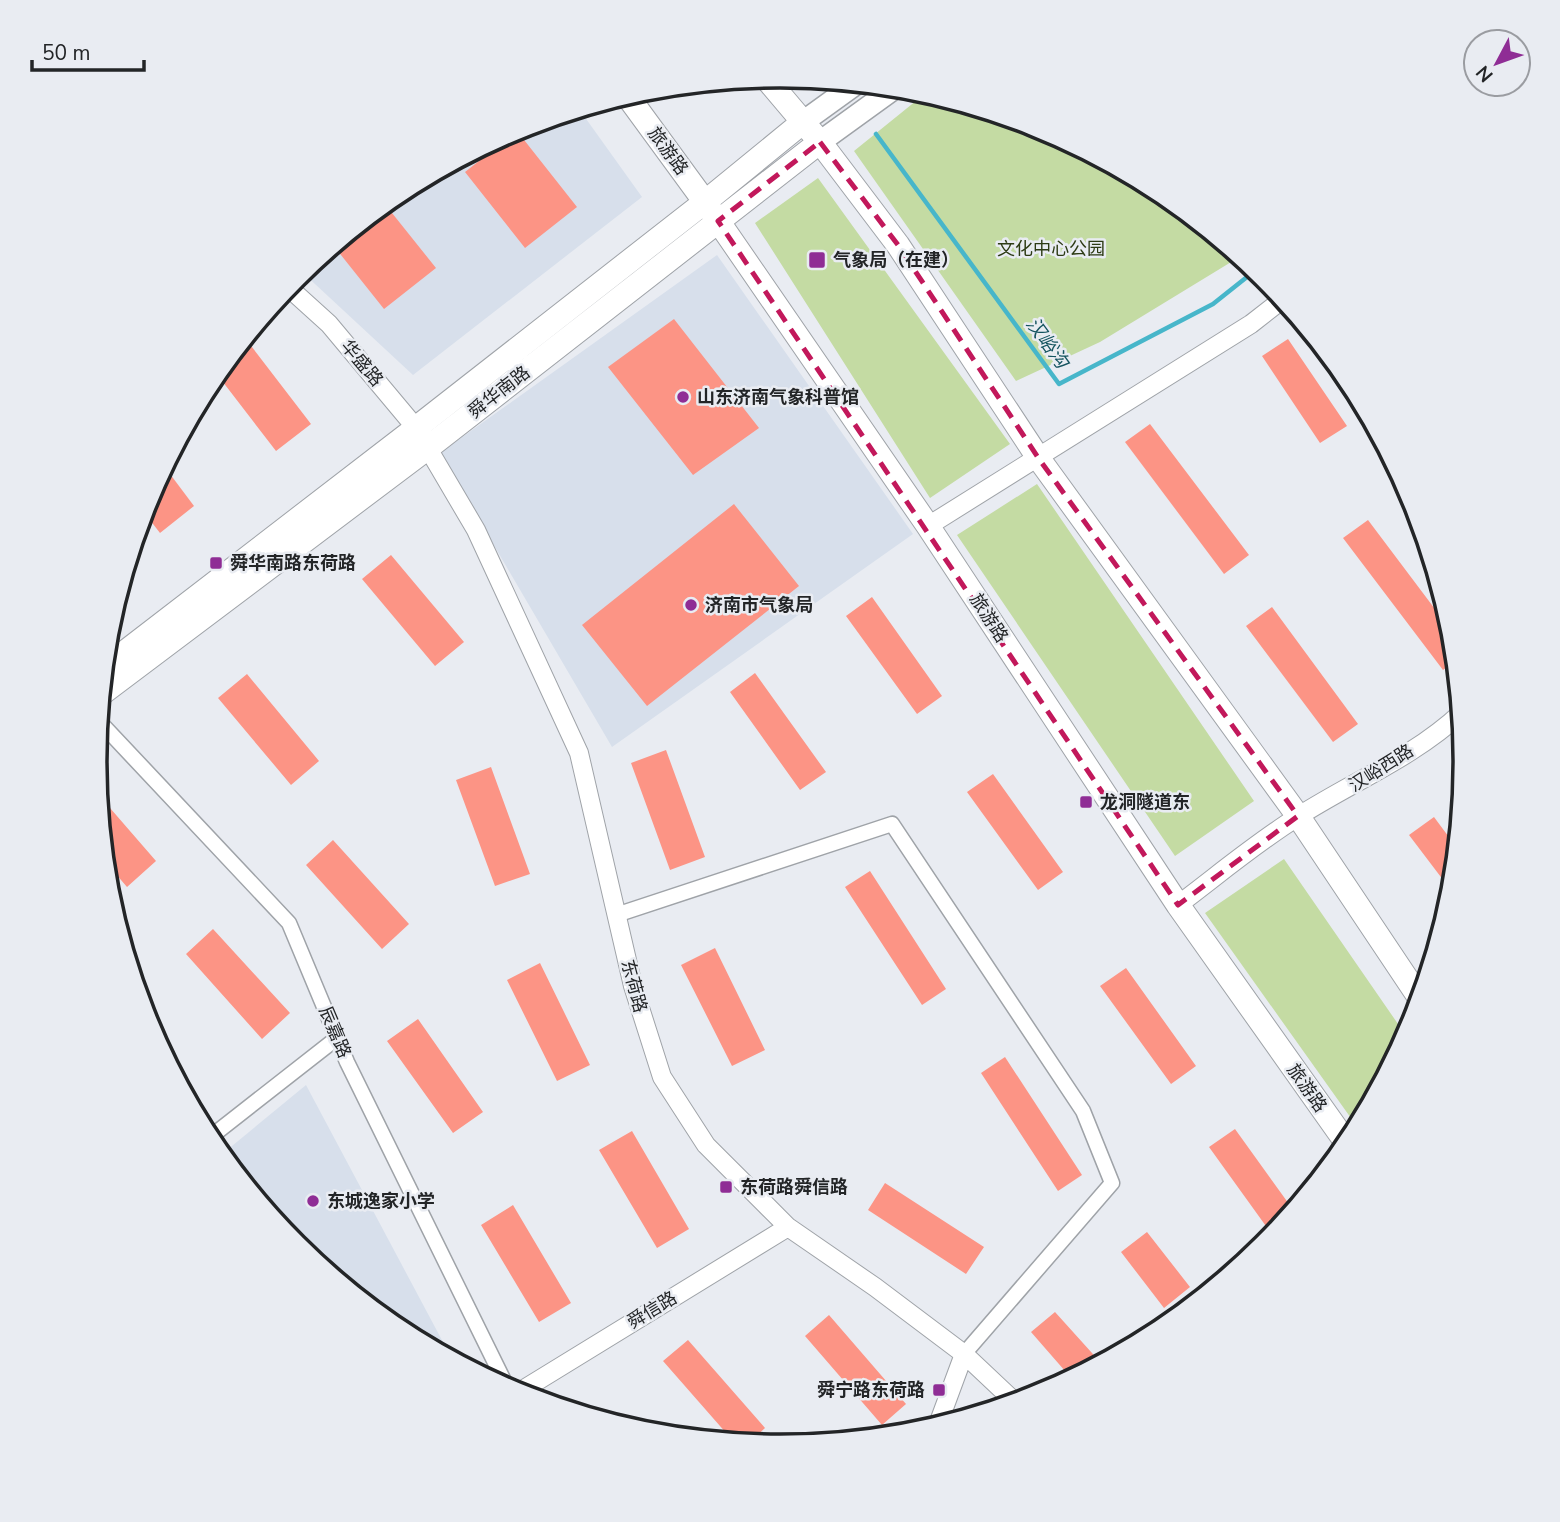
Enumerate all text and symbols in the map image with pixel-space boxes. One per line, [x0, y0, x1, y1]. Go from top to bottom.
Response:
scale bar [32, 28, 144, 72]
north arrow [1462, 28, 1532, 98]
text: 50 m [42, 39, 91, 67]
text: N [1470, 60, 1499, 87]
street label: 旅游路 [642, 122, 694, 180]
park label: 文化中心公园 [997, 237, 1105, 261]
place label: 气象局（在建） [833, 248, 959, 272]
marker: 气象局（在建） [807, 250, 827, 270]
water label: 汉峪沟 [1020, 312, 1075, 375]
street label: 华盛路 [335, 335, 389, 391]
street label: 舜华南路 [463, 360, 535, 424]
place label: 山东济南气象科普馆 [697, 385, 859, 409]
marker: 山东济南气象科普馆 [675, 389, 691, 405]
place label: 舜华南路东荷路 [230, 551, 356, 575]
marker: 舜华南路东荷路 [208, 555, 224, 571]
street label: 旅游路 [964, 589, 1014, 647]
place label: 济南市气象局 [705, 593, 813, 617]
marker: 济南市气象局 [683, 597, 699, 613]
street label: 汉峪西路 [1344, 739, 1418, 797]
place label: 龙洞隧道东 [1100, 790, 1190, 814]
marker: 龙洞隧道东 [1078, 794, 1094, 810]
street label: 东荷路 [615, 957, 653, 1015]
street label: 辰嘉路 [313, 1002, 357, 1062]
street label: 旅游路 [1282, 1059, 1332, 1117]
place label: 东荷路舜信路 [740, 1175, 848, 1199]
marker: 东荷路舜信路 [718, 1179, 734, 1195]
place label: 东城逸家小学 [327, 1189, 435, 1213]
marker: 东城逸家小学 [305, 1193, 321, 1209]
street label: 舜信路 [623, 1286, 681, 1334]
place label: 舜宁路东荷路 [817, 1378, 925, 1402]
marker: 舜宁路东荷路 [931, 1382, 947, 1398]

